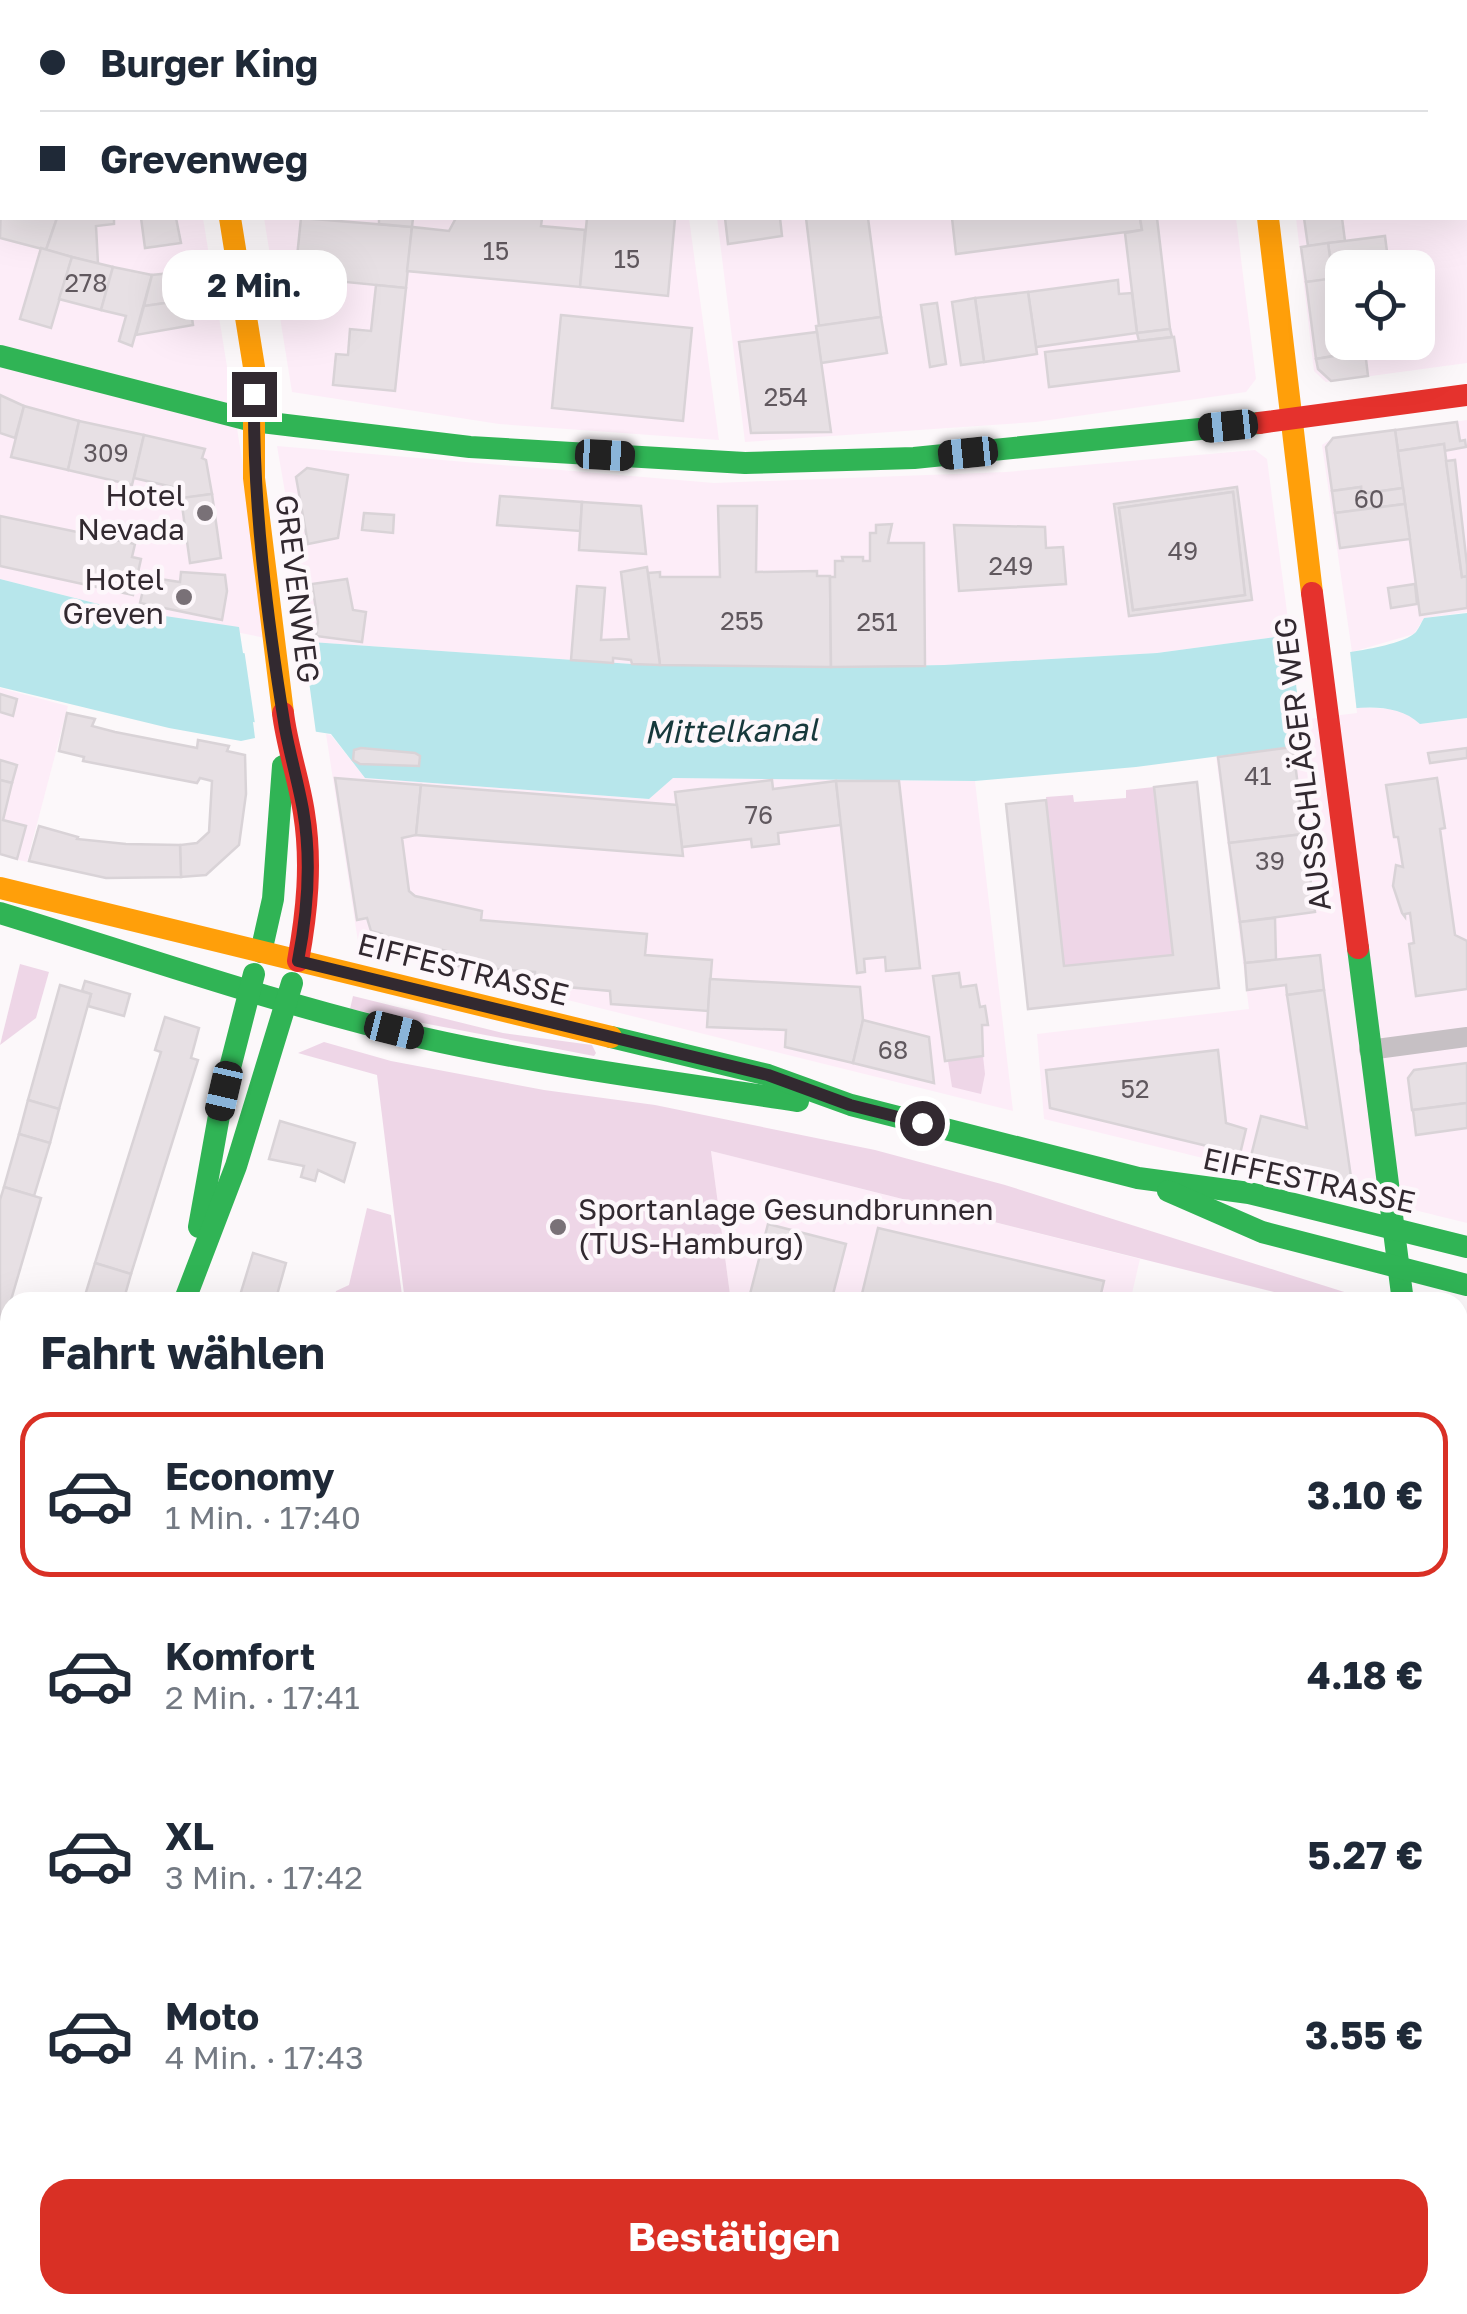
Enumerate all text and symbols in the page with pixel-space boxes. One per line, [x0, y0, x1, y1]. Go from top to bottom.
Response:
text: Burger King [100, 40, 318, 85]
text: Grevenweg [100, 136, 308, 181]
house number: 15 [483, 235, 509, 266]
house number: 15 [614, 243, 640, 274]
callout: 2 Min. [162, 249, 346, 319]
map controls [1325, 250, 1435, 360]
button: locate [1325, 250, 1435, 360]
text: 2 Min. [207, 266, 302, 304]
house number: 278 [64, 267, 108, 298]
route end [232, 372, 277, 417]
house number: 254 [764, 381, 808, 412]
car [1197, 408, 1259, 444]
car [937, 435, 999, 471]
house number: 309 [83, 437, 129, 468]
car [574, 438, 636, 472]
place label: Hotel Nevada [77, 477, 185, 547]
house number: 60 [1354, 483, 1384, 514]
street label: GREVENWEG [269, 493, 327, 685]
marker: Hotel Nevada [194, 502, 216, 524]
house number: 49 [1168, 535, 1198, 566]
house number: 249 [989, 550, 1033, 581]
place label: Hotel Greven [63, 561, 164, 631]
marker: Hotel Greven [173, 586, 195, 608]
house number: 255 [720, 605, 764, 636]
house number: 251 [856, 606, 898, 637]
street label: AUSSCHLÄGER WEG [1266, 615, 1338, 913]
water label: Mittelkanal [644, 709, 820, 751]
house number: 41 [1244, 760, 1272, 791]
house number: 76 [745, 799, 773, 830]
house number: 39 [1255, 845, 1285, 876]
street label: EIFFESTRASSE [354, 925, 572, 1013]
car [361, 1008, 427, 1052]
house number: 68 [878, 1034, 908, 1065]
car [203, 1058, 245, 1124]
house number: 52 [1120, 1073, 1150, 1104]
route start [900, 1101, 945, 1146]
street label: EIFFESTRASSE [1200, 1140, 1419, 1220]
place label: Sportanlage Gesundbrunnen (TUS-Hamburg) [578, 1191, 994, 1261]
marker: Sportanlage Gesundbrunnen (TUS-Hamburg) [547, 1216, 569, 1238]
text: Fahrt wählen [40, 1325, 325, 1379]
icon: car [45, 1450, 135, 1540]
text: Economy [165, 1453, 334, 1498]
text: 3.10 € [1307, 1472, 1423, 1517]
text: 1 Min. · 17:40 [165, 1498, 361, 1536]
icon: car [45, 1630, 135, 1720]
text: Komfort [165, 1633, 315, 1678]
text: 4.18 € [1307, 1652, 1423, 1697]
text: 2 Min. · 17:41 [165, 1678, 360, 1716]
icon: car [45, 1810, 135, 1900]
text: XL [165, 1813, 214, 1858]
text: 5.27 € [1307, 1832, 1423, 1877]
text: 3 Min. · 17:42 [165, 1858, 363, 1896]
icon: car [45, 1990, 135, 2080]
text: Moto [165, 1993, 259, 2038]
text: 3.55 € [1305, 2012, 1423, 2057]
text: 4 Min. · 17:43 [165, 2038, 364, 2076]
button: Bestätigen [40, 2179, 1428, 2294]

